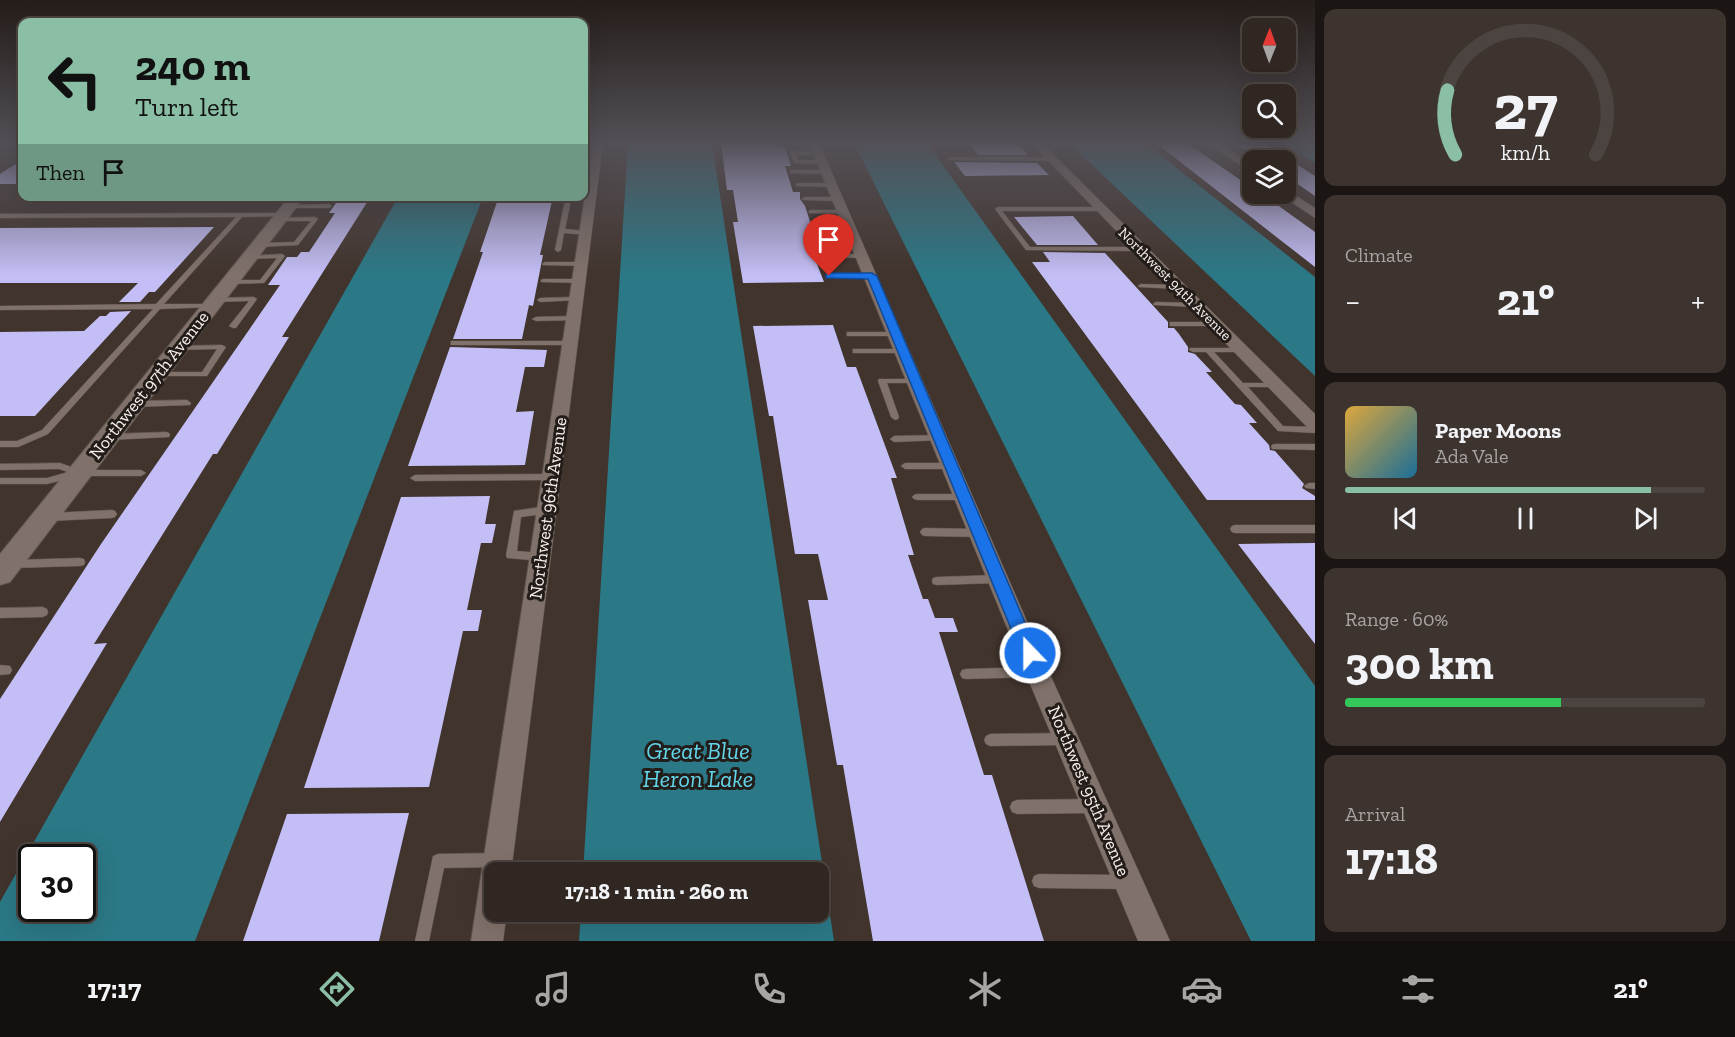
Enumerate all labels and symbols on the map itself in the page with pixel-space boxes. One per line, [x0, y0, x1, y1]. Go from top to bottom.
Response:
north arrow [1242, 18, 1296, 72]
pin [803, 214, 854, 276]
street label: Northwest 94th Avenue [1115, 224, 1235, 344]
street label: Northwest 97th Avenue [84, 307, 214, 463]
street label: Northwest 96th Avenue [524, 416, 572, 600]
position arrow [998, 621, 1062, 685]
street label: Northwest 95th Avenue [1043, 703, 1135, 879]
water label: Great Blue Heron Lake [643, 736, 753, 793]
speed limit sign: 30 [18, 844, 96, 922]

